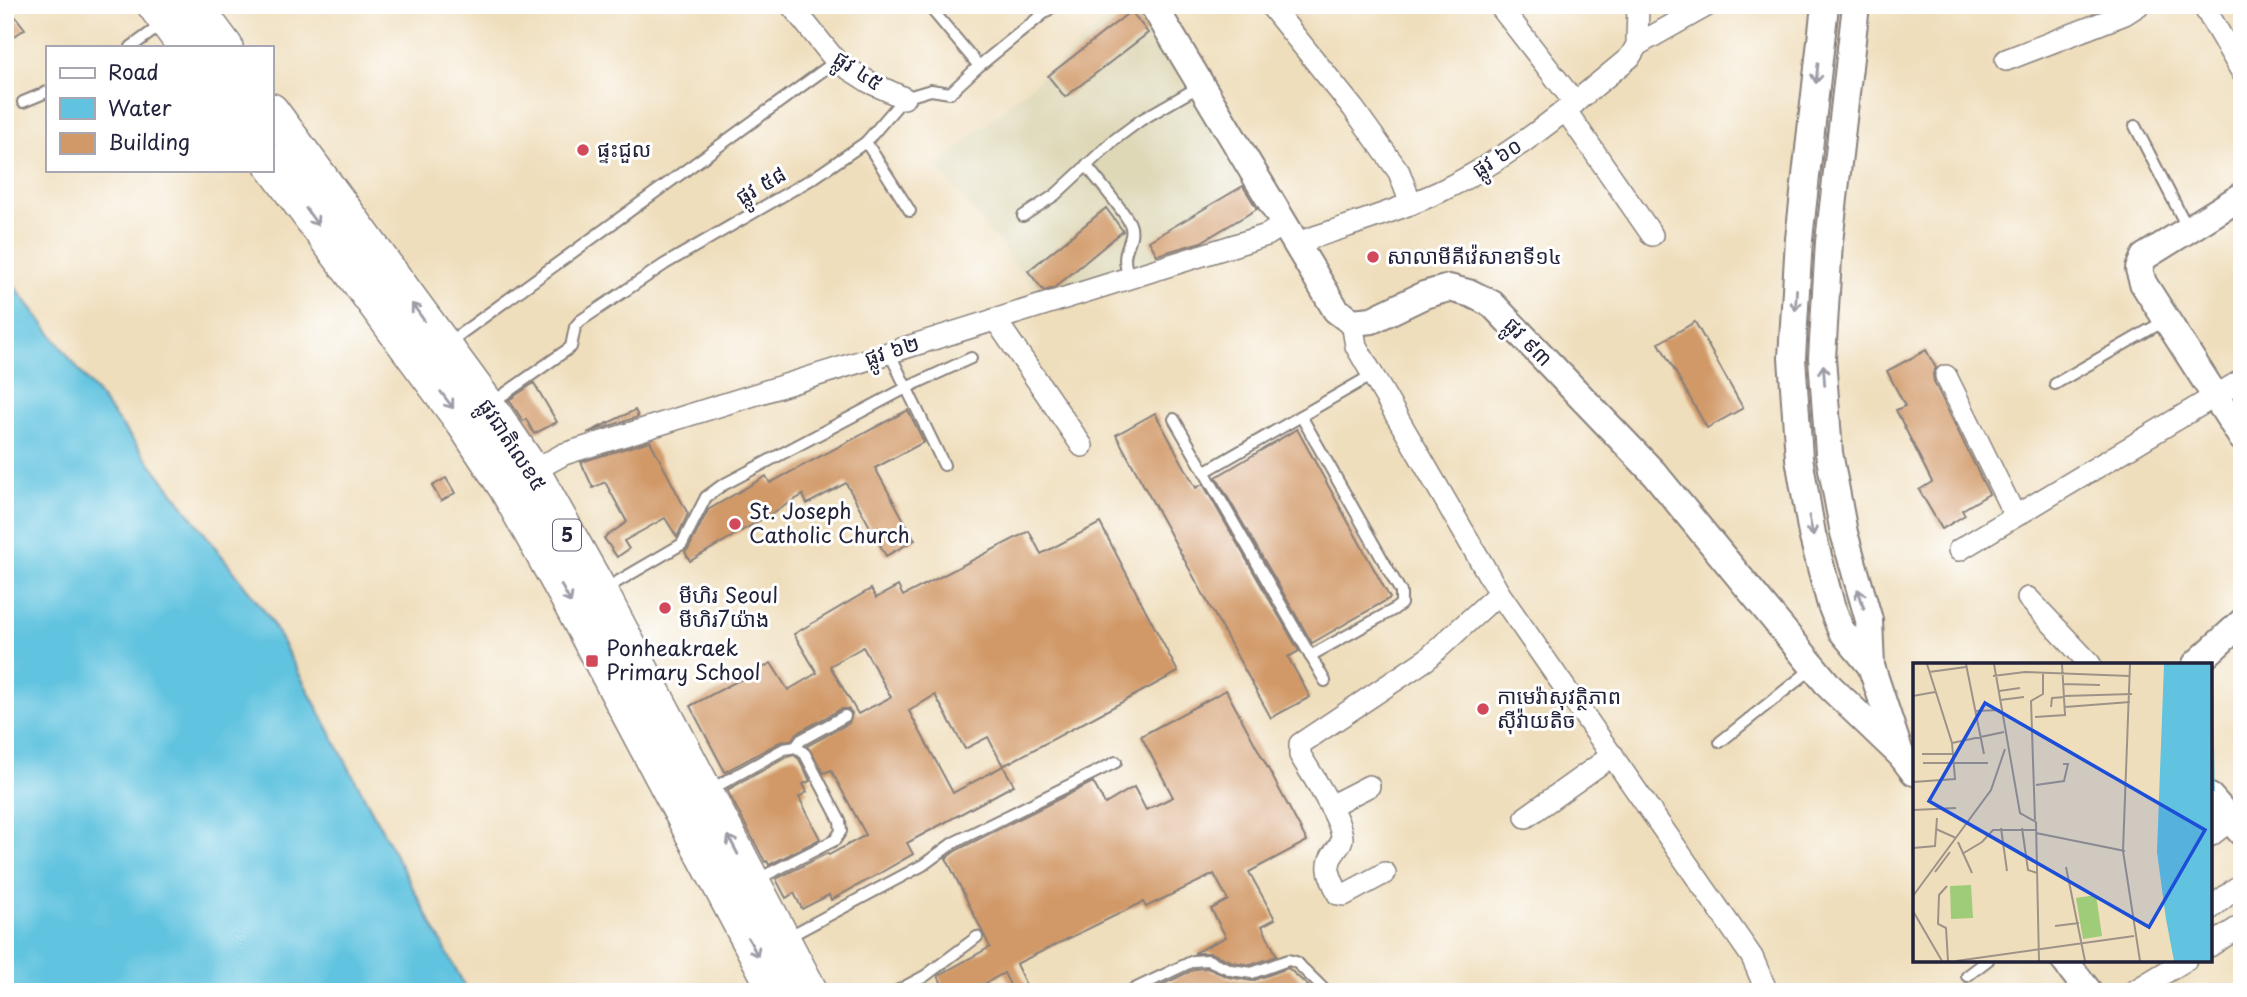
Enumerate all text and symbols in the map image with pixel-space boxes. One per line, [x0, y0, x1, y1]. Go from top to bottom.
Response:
street label: ផ្លូវ ៤៥ [825, 41, 890, 102]
legend [46, 46, 273, 172]
text: Road [108, 55, 159, 87]
one-way arrow [1811, 61, 1824, 84]
text: Water [108, 91, 172, 123]
text: Building [108, 125, 190, 157]
street label: ផ្លូវ ៦០ [1465, 129, 1530, 189]
place label: ផ្ទះជួល [597, 132, 651, 164]
marker: ផ្ទះជួល [575, 142, 591, 158]
street label: ផ្លូវ ៥៨ [729, 157, 794, 216]
one-way arrow [304, 208, 319, 227]
place label: សាលាមីគីវ៉េសាខាទី១៤ [1387, 239, 1562, 271]
marker: សាលាមីគីវ៉េសាខាទី១៤ [1365, 249, 1381, 265]
one-way arrow [1789, 288, 1802, 311]
one-way arrow [411, 303, 426, 322]
street label: ផ្លូវ ៩៣ [1494, 308, 1561, 376]
street label: ផ្លូវ ៦២ [860, 326, 924, 378]
one-way arrow [1817, 364, 1830, 387]
one-way arrow [440, 390, 455, 409]
street label: ផ្លូវជាតិលេខ៥ [467, 391, 556, 500]
place label: St. Joseph Catholic Church [749, 494, 910, 550]
one-way arrow [1805, 514, 1818, 537]
marker: St. Joseph Catholic Church [727, 516, 743, 532]
road number: 5 [553, 520, 581, 550]
place label: មីហិរ Seoul មីហិរ7យ៉ាង [679, 578, 778, 634]
one-way arrow [560, 583, 573, 604]
one-way arrow [1854, 588, 1867, 610]
marker: មីហិរ Seoul មីហិរ7យ៉ាង [657, 600, 673, 616]
place label: Ponheakraek Primary School [606, 631, 761, 687]
marker: Ponheakraek Primary School [584, 653, 600, 669]
inset map [1913, 663, 2212, 962]
place label: កាមេរ៉ាសុវត្ថិភាព ស៊ីវ៉ាយតិច [1497, 679, 1621, 735]
marker: កាមេរ៉ាសុវត្ថិភាព ស៊ីវ៉ាយតិច [1475, 701, 1491, 717]
one-way arrow [725, 835, 739, 855]
one-way arrow [746, 936, 760, 956]

